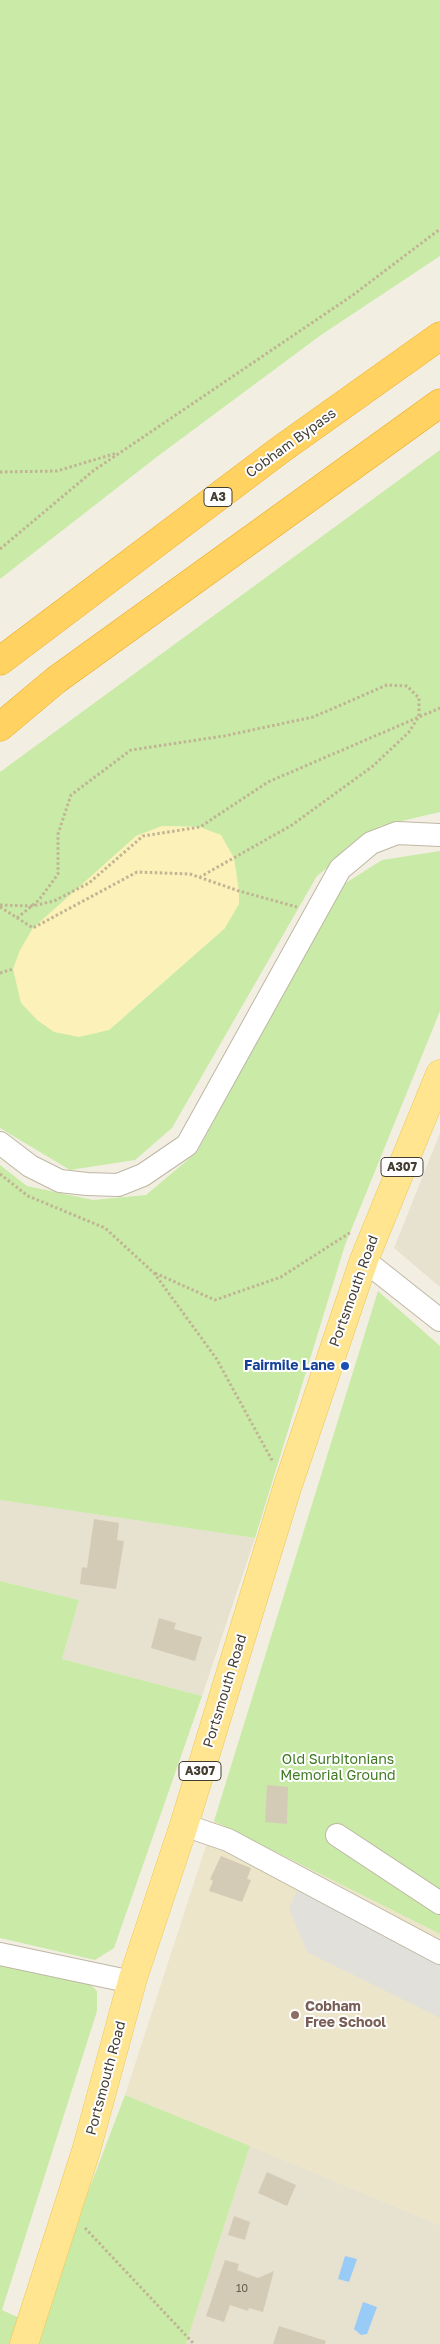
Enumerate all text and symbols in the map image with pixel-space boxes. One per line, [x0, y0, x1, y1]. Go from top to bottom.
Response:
street label: Cobham Bypass [243, 405, 339, 481]
road number: A3 [204, 488, 232, 507]
road number: A307 [381, 1158, 423, 1176]
street label: Portsmouth Road [326, 1233, 382, 1349]
place label: Fairmile Lane [244, 1358, 335, 1374]
marker: Fairmile Lane [339, 1360, 351, 1372]
street label: Portsmouth Road [200, 1632, 250, 1750]
park label: Old Surbitonians Memorial Ground [280, 1752, 396, 1784]
road number: A307 [179, 1762, 221, 1780]
place label: Cobham Free School [305, 1999, 386, 2031]
marker: Cobham Free School [289, 2009, 301, 2021]
street label: Portsmouth Road [83, 2019, 129, 2137]
house number: 10 [236, 2282, 248, 2296]

